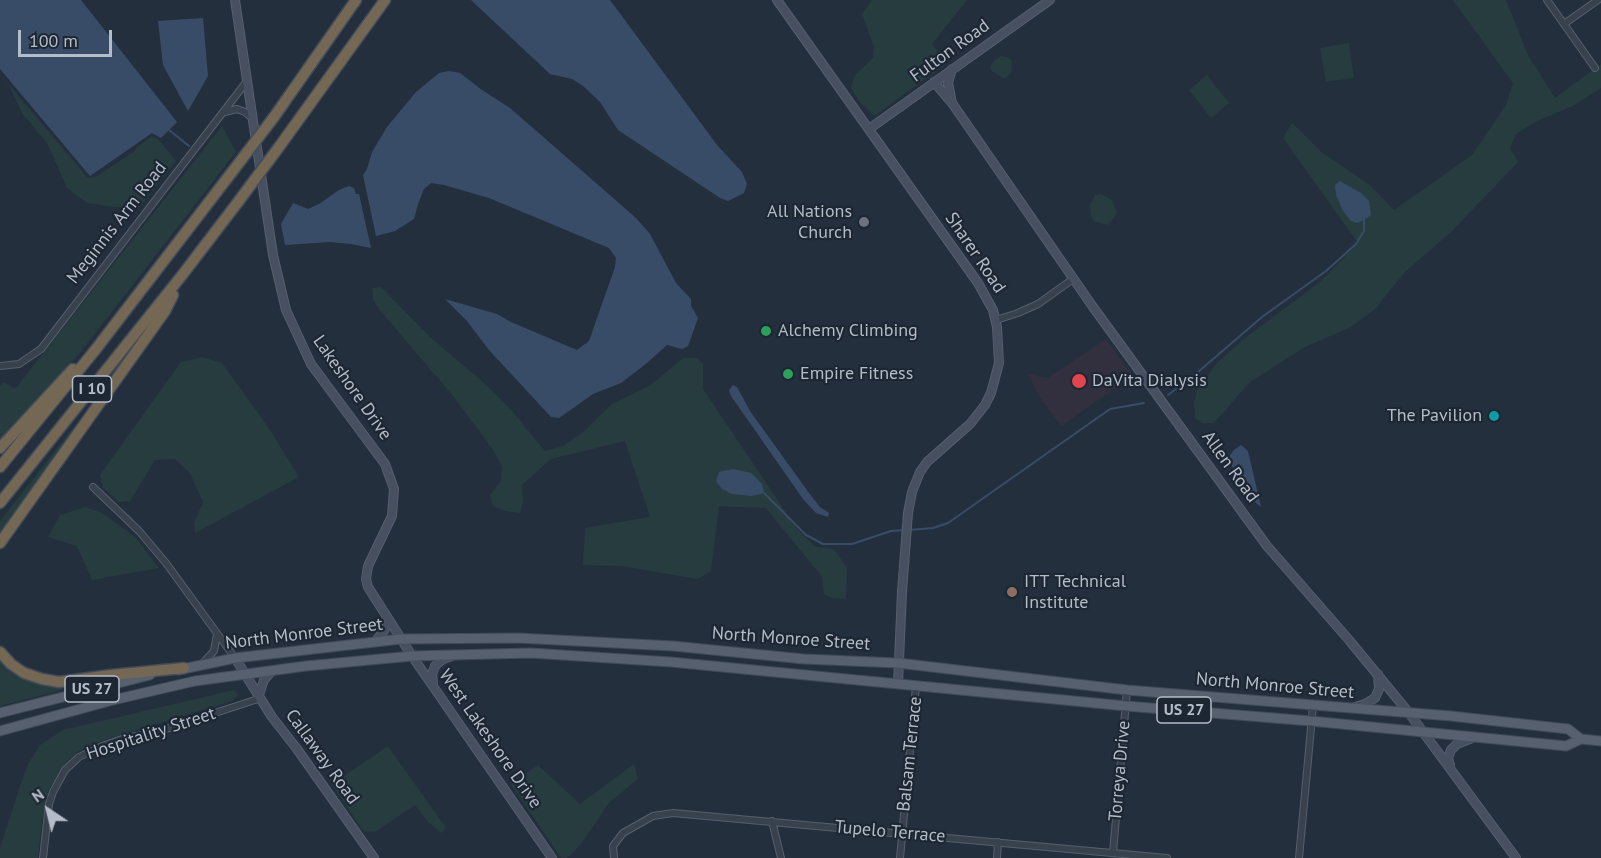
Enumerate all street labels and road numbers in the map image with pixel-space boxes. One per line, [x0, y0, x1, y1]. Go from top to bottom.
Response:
street label: Fulton Road [906, 15, 994, 87]
street label: Meginnis Arm Road [63, 158, 171, 288]
street label: Sharer Road [940, 209, 1010, 297]
street label: Lakeshore Drive [308, 331, 396, 445]
road number: I 10 [72, 376, 112, 402]
street label: Allen Road [1197, 427, 1263, 507]
street label: North Monroe Street [224, 614, 384, 654]
street label: North Monroe Street [711, 623, 871, 655]
street label: West Lakeshore Drive [434, 665, 546, 813]
street label: North Monroe Street [1195, 668, 1355, 704]
road number: US 27 [65, 676, 119, 702]
street label: Balsam Terrace [893, 695, 927, 813]
road number: US 27 [1157, 697, 1211, 723]
street label: Hospitality Street [84, 703, 218, 765]
street label: Callaway Road [280, 705, 364, 809]
street label: Torreya Drive [1105, 720, 1135, 822]
street label: Tupelo Terrace [834, 816, 946, 848]

